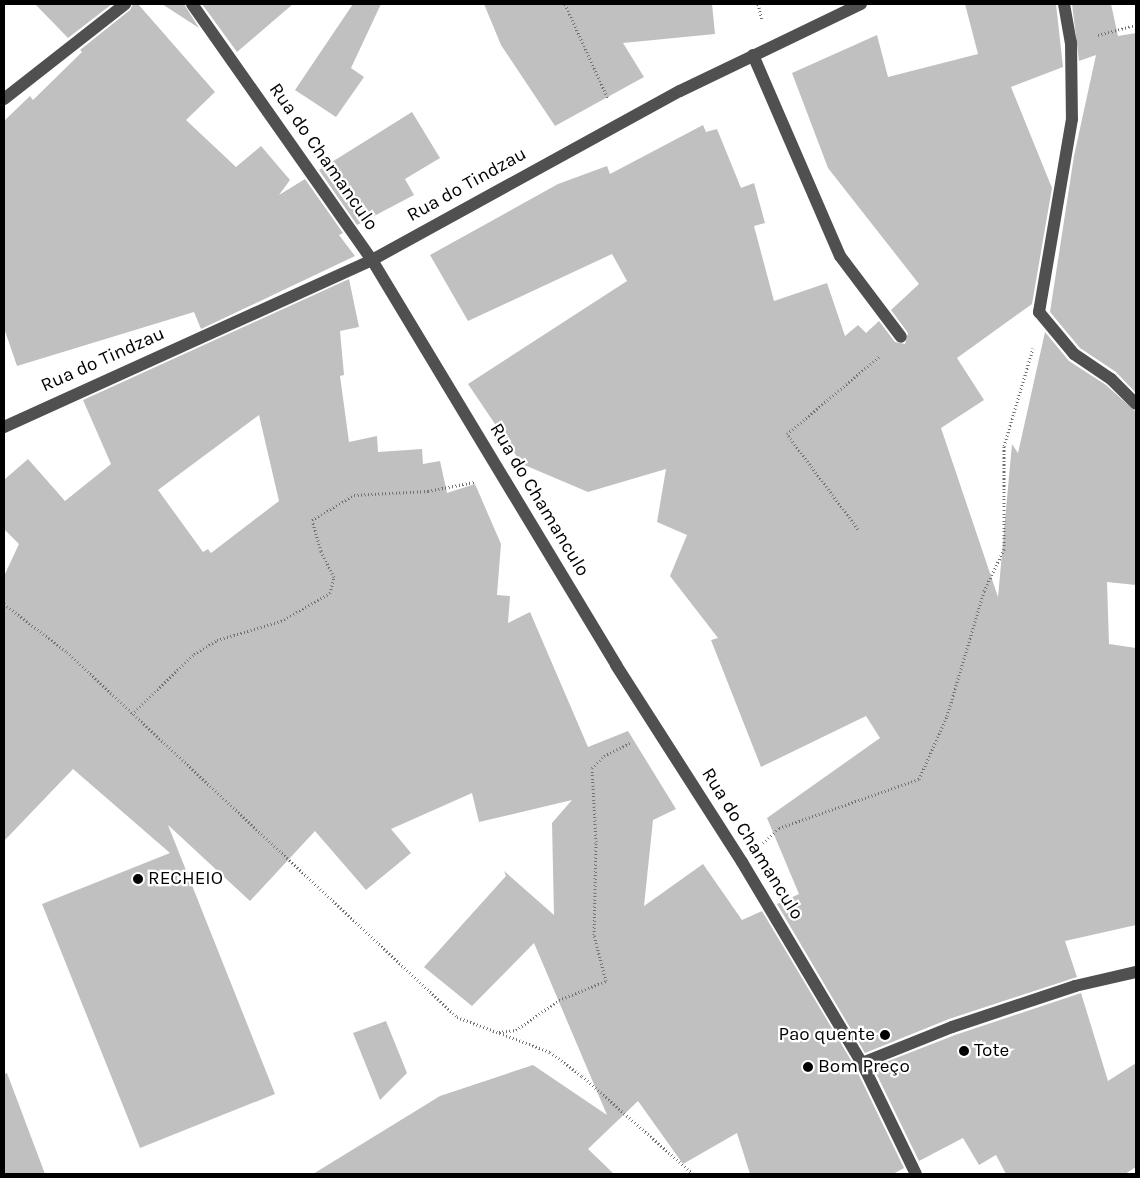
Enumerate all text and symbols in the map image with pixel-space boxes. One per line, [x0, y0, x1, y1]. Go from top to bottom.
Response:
street label: Rua do Chamanculo [264, 79, 382, 235]
street label: Rua do Tindzau [403, 143, 531, 227]
street label: Rua do Tindzau [38, 323, 168, 397]
street label: Rua do Chamanculo [484, 419, 594, 581]
street label: Rua do Chamanculo [696, 764, 808, 924]
place label: RECHEIO [148, 868, 223, 890]
marker: RECHEIO [132, 873, 144, 885]
place label: Pao quente [778, 1024, 875, 1046]
marker: Pao quente [879, 1029, 891, 1041]
place label: Tote [974, 1040, 1009, 1062]
marker: Tote [958, 1045, 970, 1057]
place label: Bom Preço [818, 1056, 910, 1078]
marker: Bom Preço [802, 1061, 814, 1073]

